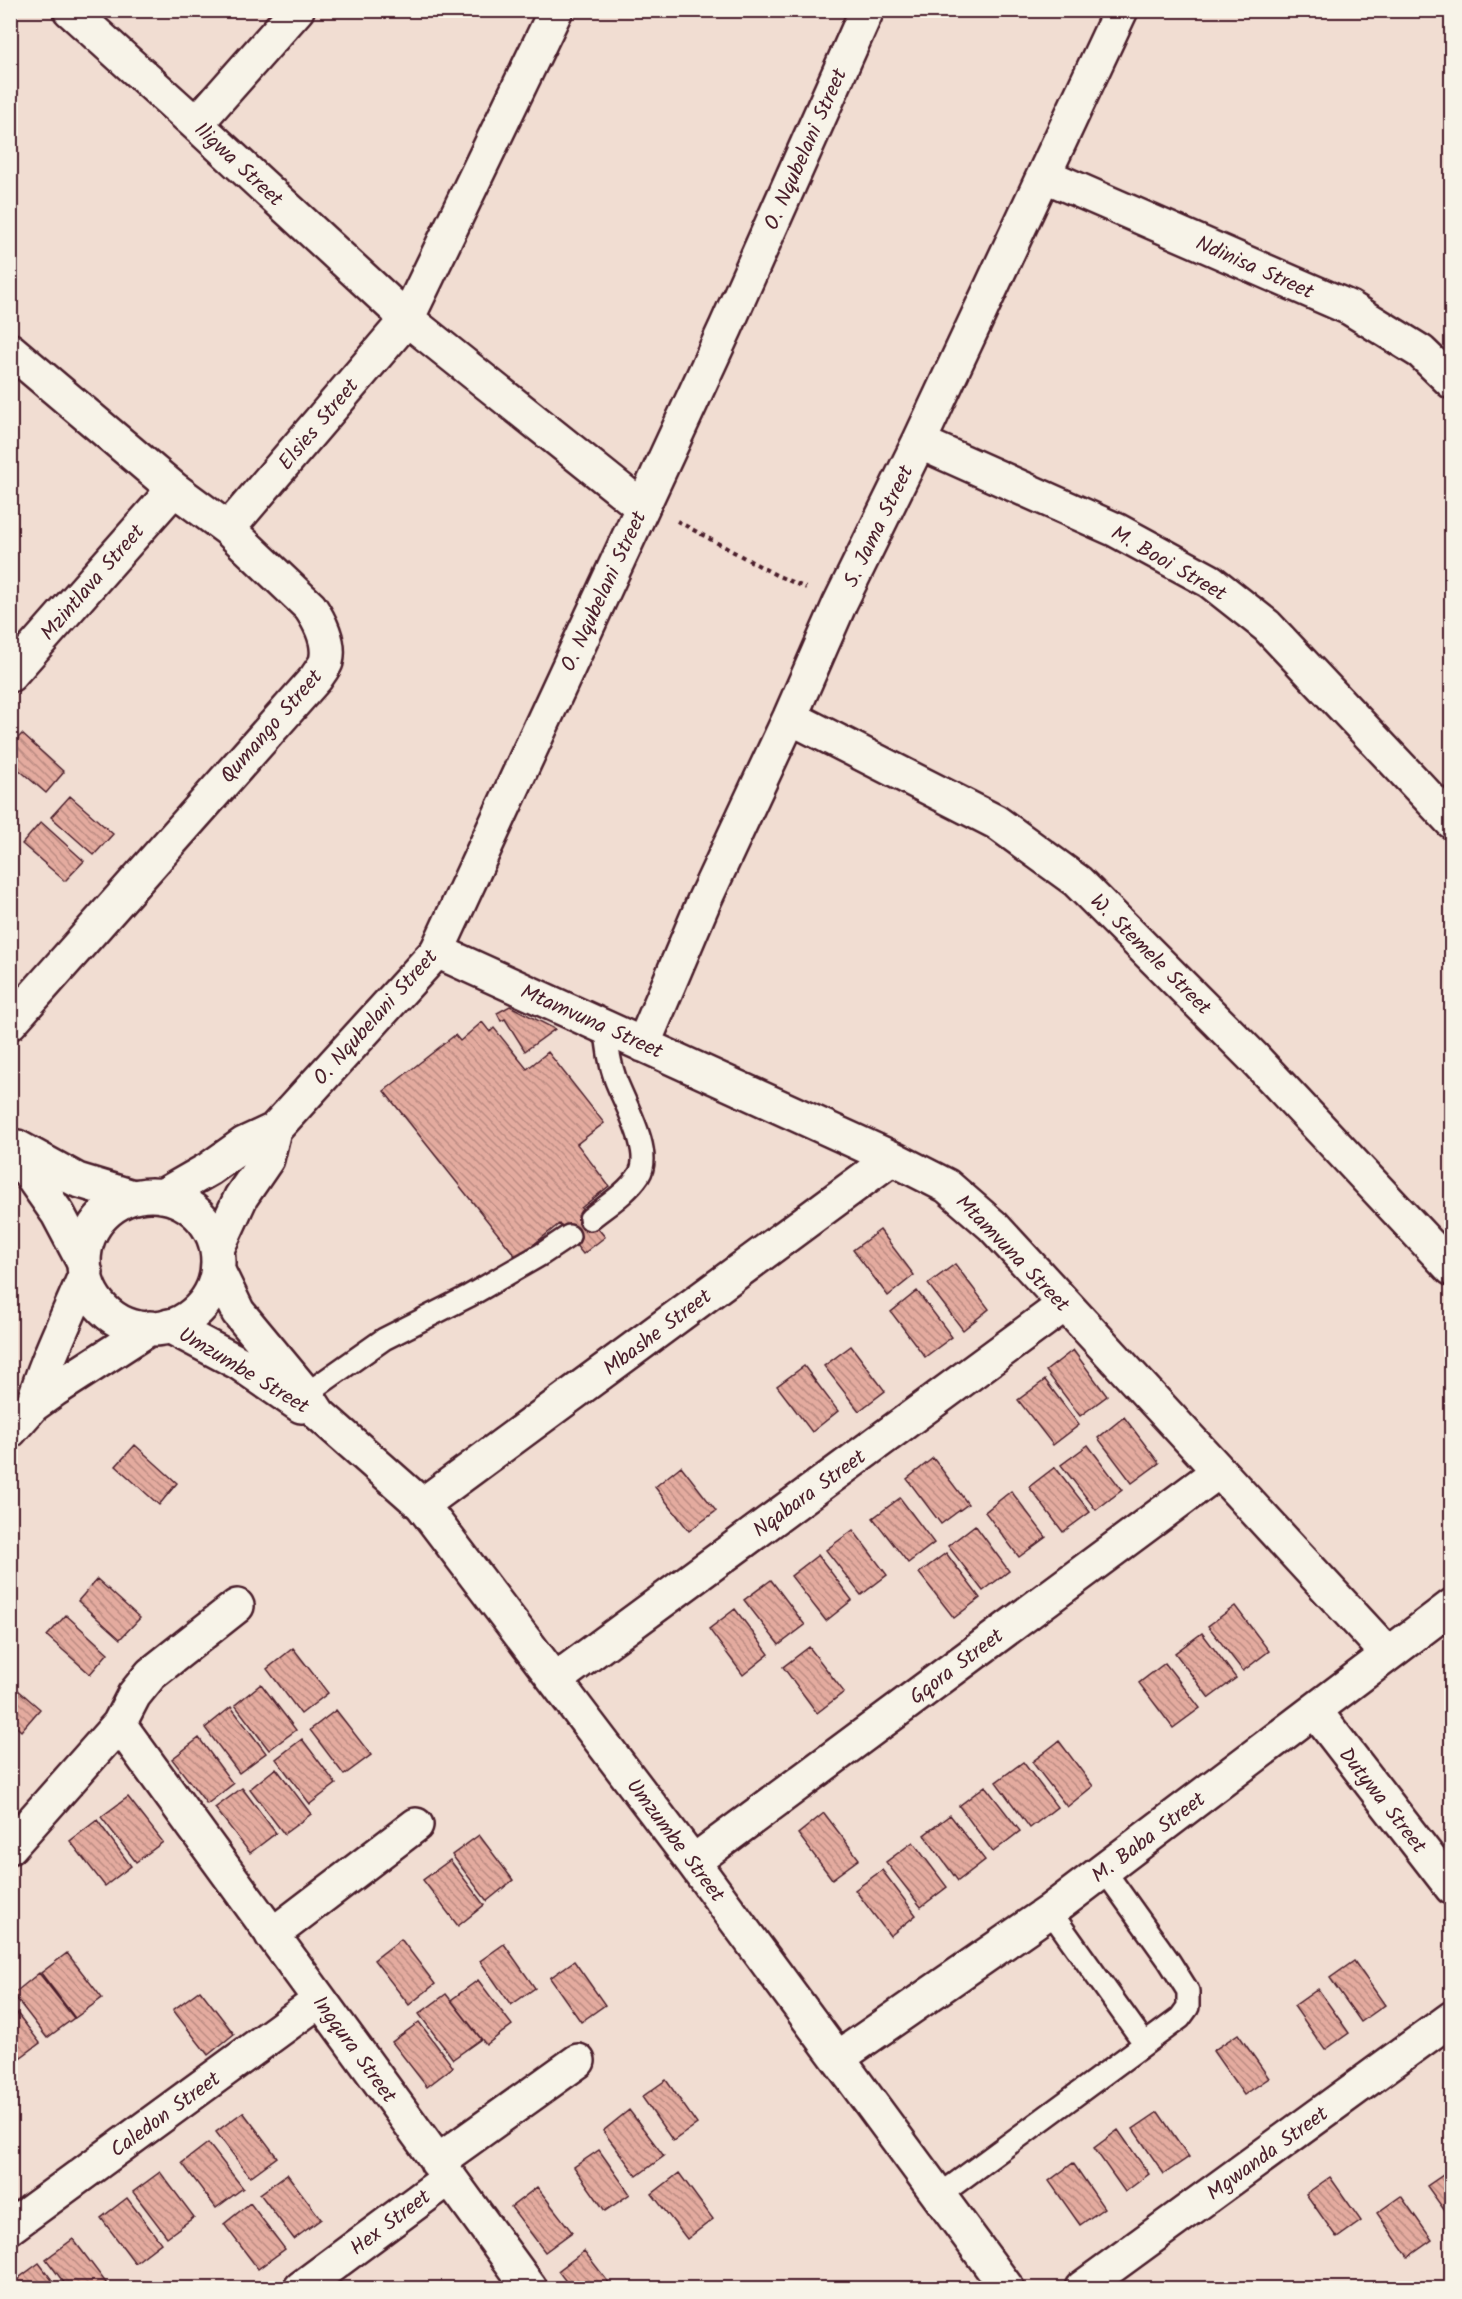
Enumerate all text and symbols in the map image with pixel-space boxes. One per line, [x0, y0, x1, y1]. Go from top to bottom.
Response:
street label: O. Nqubelani Street [756, 63, 857, 236]
street label: Iligwa Street [186, 115, 291, 216]
street label: Ndinisa Street [1190, 228, 1320, 309]
street label: Elsies Street [271, 371, 368, 478]
street label: S. Jama Street [835, 459, 924, 593]
street label: O. Nqubelani Street [553, 505, 656, 677]
street label: Mzintlava Street [33, 517, 154, 649]
street label: M. Booi Street [1104, 518, 1233, 611]
street label: Qumango Street [213, 662, 332, 792]
street label: W. Stemele Street [1081, 886, 1219, 1024]
street label: O. Nqubelani Street [306, 942, 447, 1094]
street label: Mtamvuna Street [515, 976, 669, 1069]
street label: Mtamvuna Street [947, 1188, 1078, 1321]
street label: Mbashe Street [597, 1281, 720, 1385]
street label: Umzumbe Street [172, 1319, 316, 1424]
street label: Nqabara Street [746, 1441, 874, 1547]
street label: Gqora Street [903, 1620, 1012, 1714]
street label: Dutywa Street [1330, 1741, 1435, 1862]
street label: Umzumbe Street [617, 1772, 733, 1910]
street label: M. Baba Street [1085, 1784, 1214, 1892]
street label: Ingqura Street [303, 1989, 405, 2111]
street label: Caledon Street [104, 2063, 229, 2167]
street label: Mgwanda Street [1200, 2098, 1336, 2210]
street label: Hex Street [343, 2181, 439, 2265]

